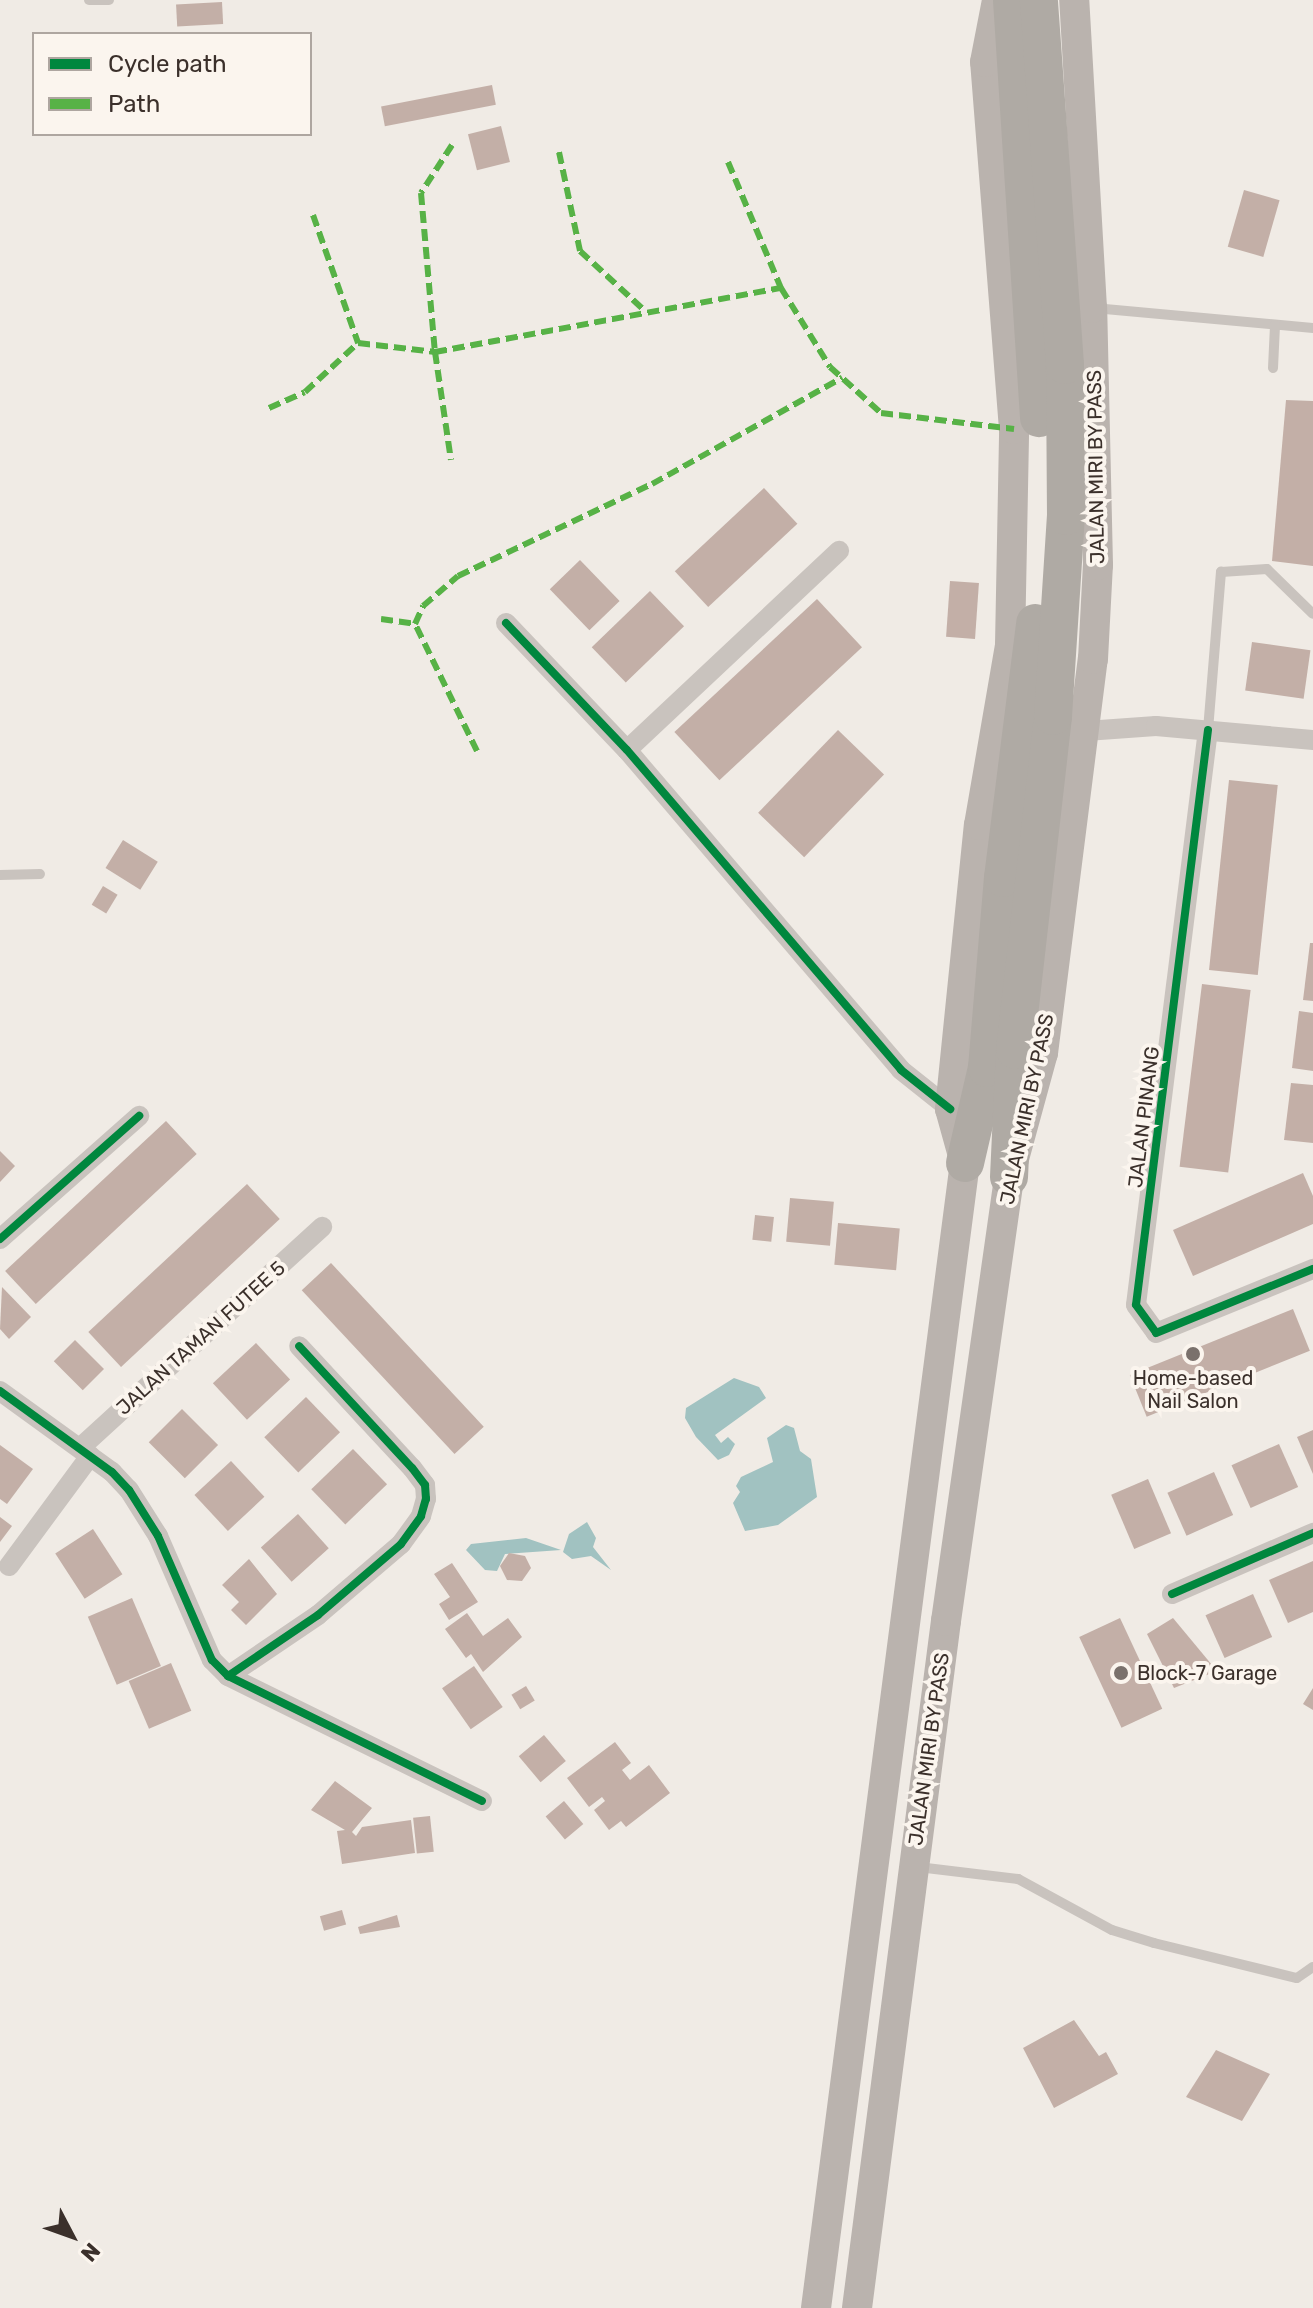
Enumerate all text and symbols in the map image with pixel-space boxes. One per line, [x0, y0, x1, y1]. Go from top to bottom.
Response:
legend [32, 32, 312, 136]
text: Cycle path [108, 50, 227, 78]
text: Path [108, 90, 160, 118]
street label: JALAN MIRI BY PASS [1082, 369, 1110, 565]
street label: JALAN MIRI BY PASS [995, 1011, 1059, 1207]
street label: JALAN PINANG [1123, 1045, 1165, 1189]
street label: JALAN TAMAN FUTEE 5 [112, 1256, 290, 1420]
marker: Home-based Nail Salon [1184, 1345, 1202, 1363]
place label: Home-based Nail Salon [1133, 1366, 1253, 1413]
street label: JALAN MIRI BY PASS [904, 1651, 954, 1847]
place label: Block-7 Garage [1137, 1661, 1277, 1685]
marker: Block-7 Garage [1112, 1664, 1130, 1682]
north arrow [32, 2196, 112, 2276]
text: N [75, 2237, 106, 2267]

